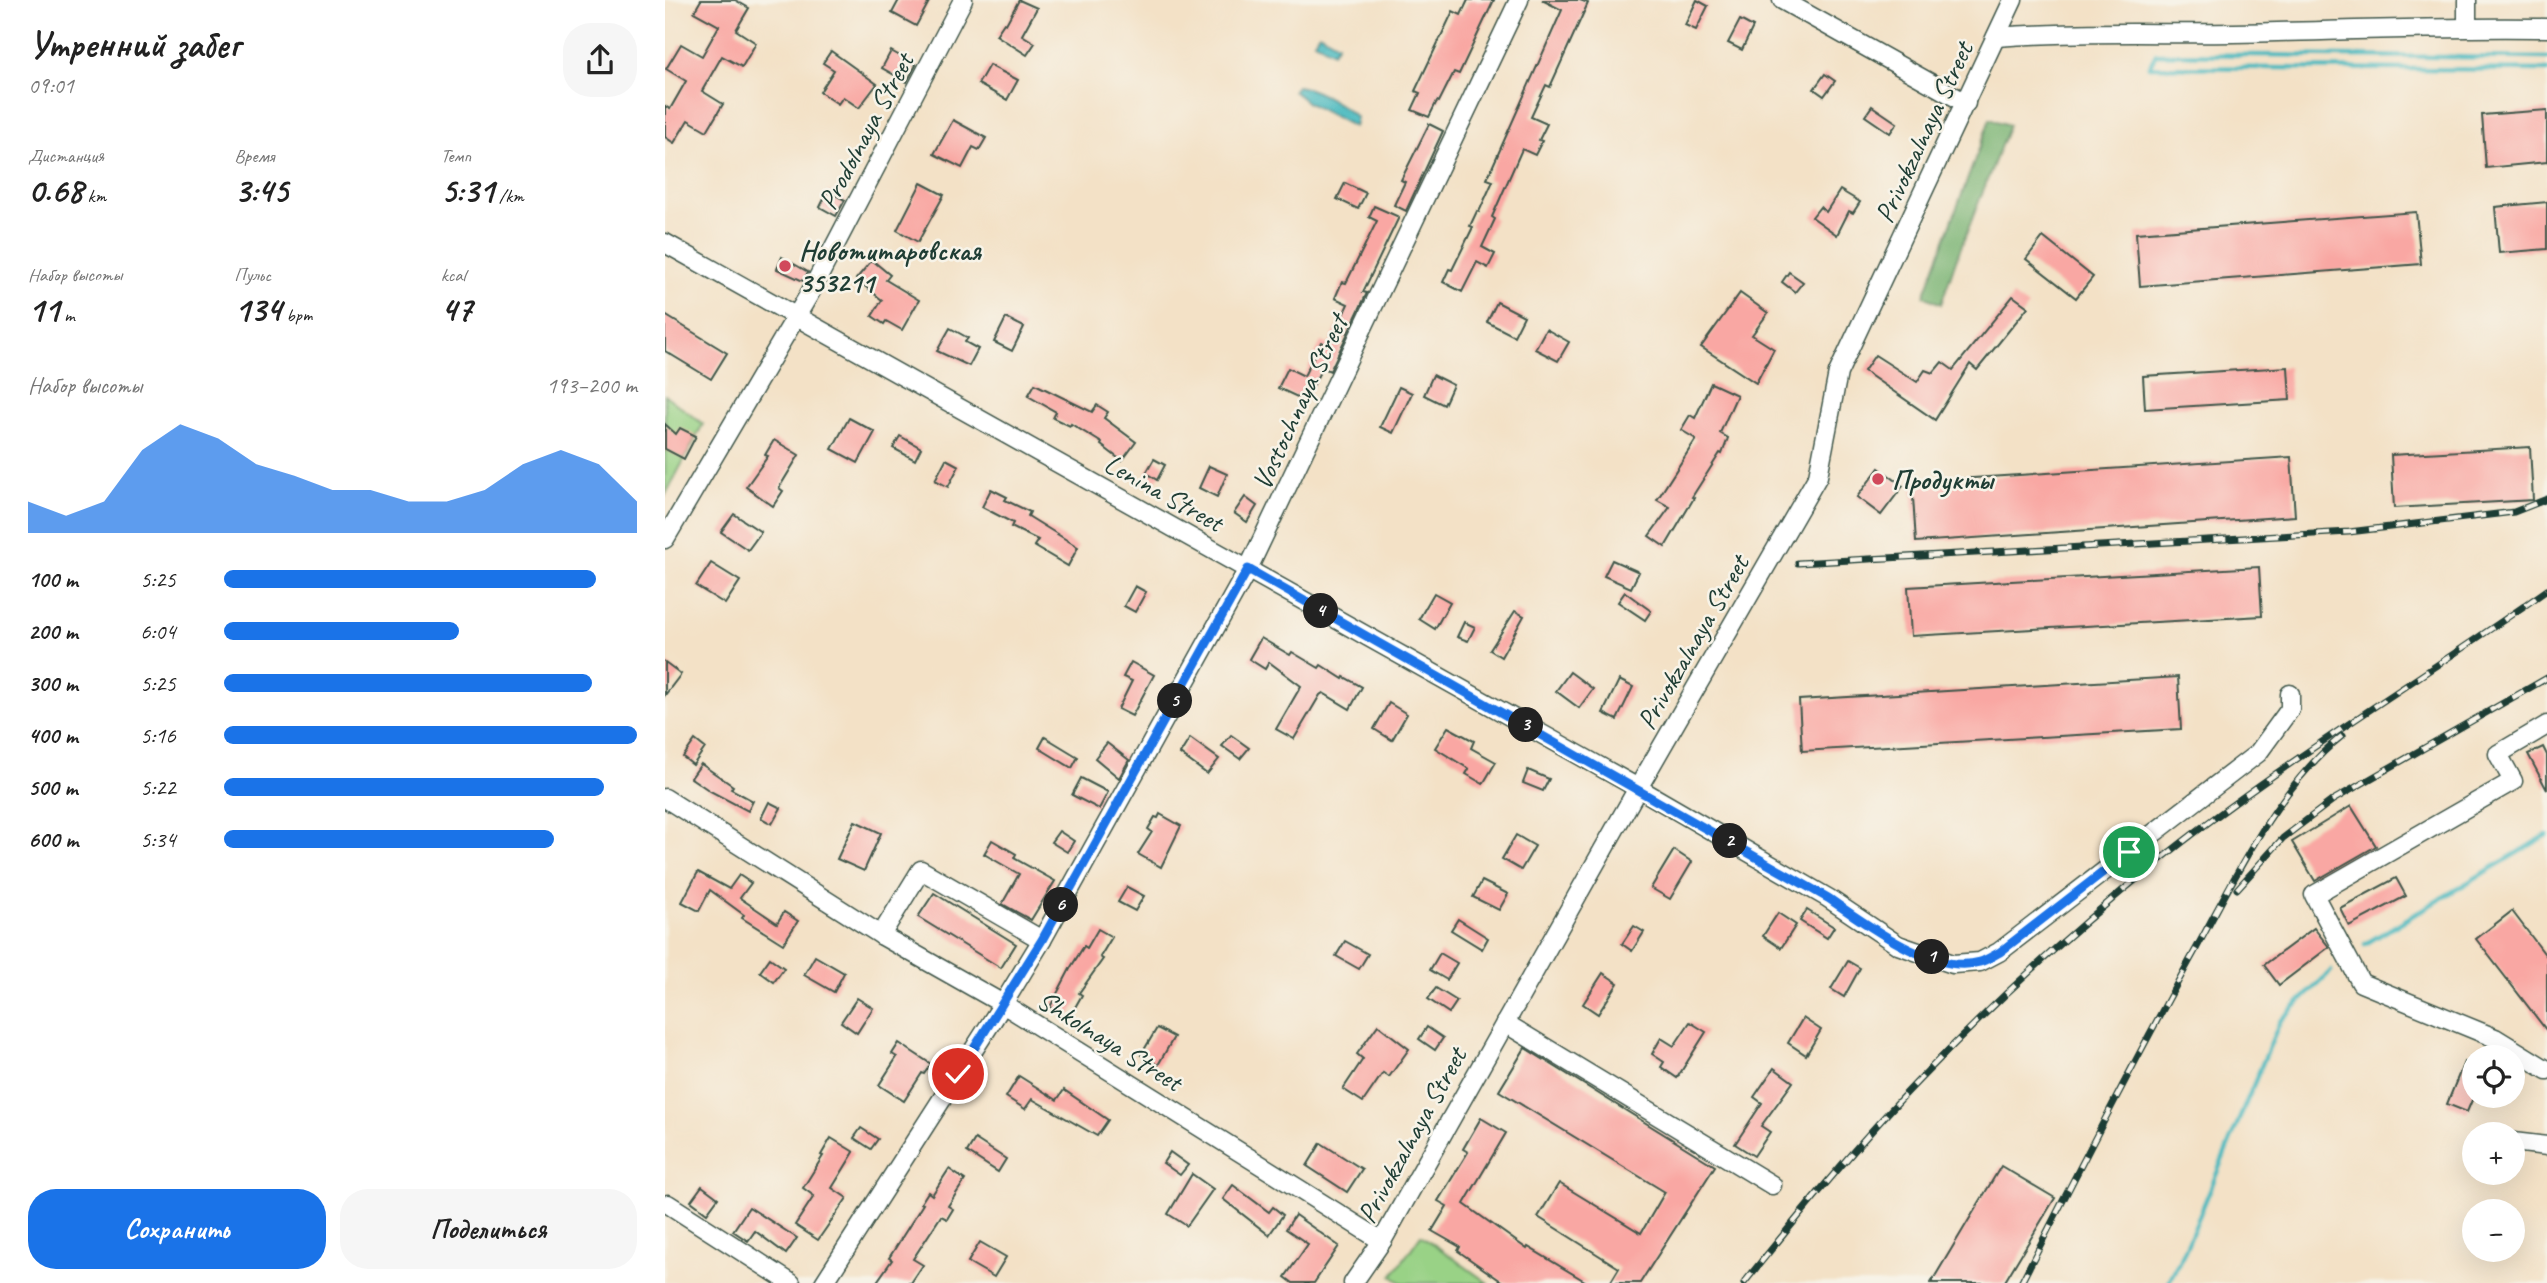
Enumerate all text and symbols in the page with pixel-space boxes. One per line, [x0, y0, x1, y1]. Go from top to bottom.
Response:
text: Утренний забег [28, 21, 240, 68]
button: share [563, 23, 637, 97]
street label: Privokzalnaya Street [1866, 34, 1982, 228]
street label: Prodolnaya Street [810, 45, 922, 215]
text: 09:01 [28, 71, 74, 100]
text: Дистанция [28, 144, 104, 168]
text: Время [234, 144, 274, 168]
text: Темп [441, 144, 471, 168]
text: 0.68 [28, 168, 83, 213]
text: 3:45 [234, 168, 288, 213]
text: 5:31 [441, 168, 494, 213]
text: km [83, 184, 106, 208]
text: /km [494, 184, 524, 208]
place label: Новотитаровская 353211 [799, 233, 983, 300]
marker: Новотитаровская 353211 [777, 258, 793, 274]
text: Набор высоты [28, 263, 122, 287]
text: Пульс [234, 263, 271, 287]
text: kcal [441, 263, 466, 287]
text: 11 [28, 287, 60, 332]
text: 134 [234, 287, 282, 332]
text: 47 [441, 287, 472, 332]
text: m [60, 303, 75, 327]
text: bpm [282, 303, 312, 327]
street label: Vostochnaya Street [1244, 306, 1357, 495]
text: Набор высоты [28, 371, 142, 400]
text: 193–200 m [546, 371, 637, 400]
street label: Lenina Street [1098, 446, 1232, 541]
place label: Продукты [1892, 462, 1995, 498]
marker: Продукты [1870, 471, 1886, 487]
street label: Privokzalnaya Street [1629, 547, 1758, 735]
text: 100 m [28, 565, 78, 594]
text: 5:25 [140, 565, 176, 594]
pin: 4 [1303, 594, 1339, 628]
text: 4 [1316, 598, 1325, 622]
text: 200 m [28, 617, 78, 646]
text: 6:04 [140, 617, 176, 646]
text: 300 m [28, 669, 78, 698]
text: 5:25 [140, 669, 176, 698]
pin: 5 [1157, 684, 1193, 718]
text: 5 [1170, 688, 1179, 712]
pin: 3 [1509, 708, 1543, 742]
text: 3 [1521, 712, 1530, 736]
text: 400 m [28, 721, 78, 750]
text: 5:16 [140, 721, 176, 750]
text: 500 m [28, 773, 77, 802]
text: 5:22 [140, 773, 176, 802]
pin [2099, 822, 2159, 882]
pin: 2 [1713, 824, 1747, 858]
text: 600 m [28, 825, 78, 854]
text: 5:34 [140, 825, 176, 854]
text: 2 [1725, 828, 1734, 852]
icon: arrive [2110, 833, 2148, 871]
pin: 6 [1043, 888, 1079, 922]
text: 6 [1056, 892, 1065, 916]
pin: 1 [1915, 940, 1949, 974]
text: 1 [1927, 944, 1936, 968]
street label: Shkolnaya Street [1031, 982, 1191, 1100]
street label: Privokzalnaya Street [1349, 1039, 1475, 1229]
pin [928, 1044, 988, 1104]
map controls [2462, 1045, 2525, 1262]
button: locate [2462, 1045, 2525, 1108]
icon: check [939, 1055, 977, 1093]
button: + [2462, 1122, 2525, 1185]
button: Сохранить [28, 1189, 326, 1269]
button: Поделиться [340, 1189, 637, 1269]
button: − [2462, 1199, 2525, 1262]

